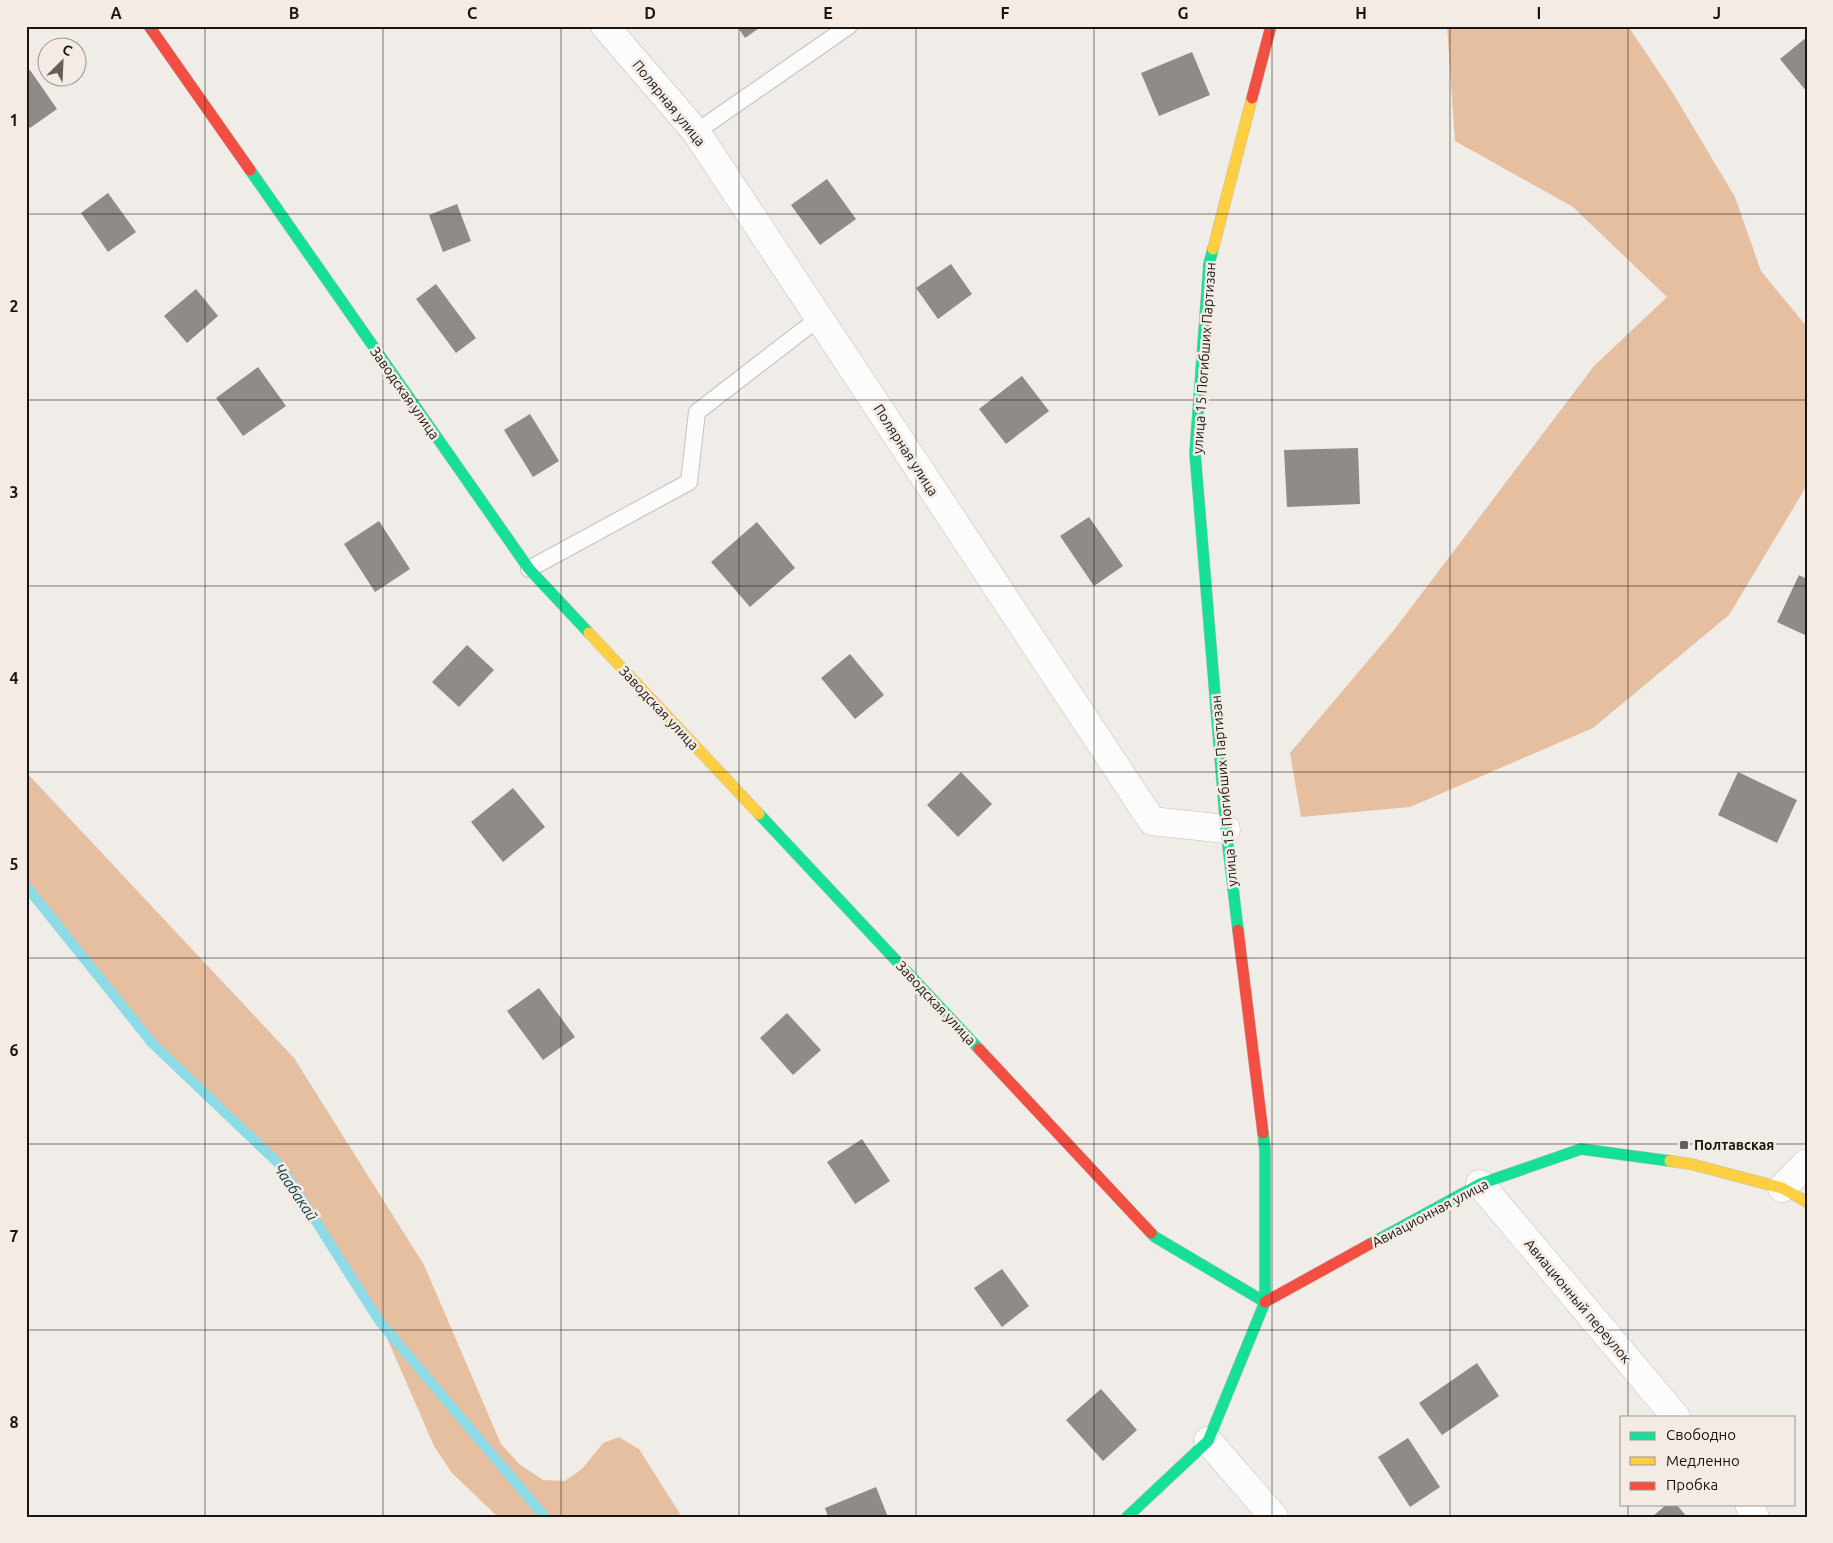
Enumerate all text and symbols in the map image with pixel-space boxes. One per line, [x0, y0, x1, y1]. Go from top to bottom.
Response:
text: A [110, 4, 122, 22]
text: B [289, 4, 299, 22]
text: C [467, 4, 477, 22]
text: D [644, 4, 656, 22]
text: E [823, 4, 833, 22]
text: F [1001, 4, 1010, 22]
text: G [1177, 4, 1189, 22]
text: H [1355, 4, 1367, 22]
text: I [1537, 4, 1541, 22]
text: J [1713, 4, 1721, 22]
north arrow [38, 38, 88, 88]
text: С [60, 41, 75, 59]
street label: Полярная улица [629, 57, 709, 149]
text: 1 [9, 111, 19, 129]
street label: улица 15 Погибших Партизан [1189, 262, 1219, 454]
text: 2 [9, 297, 19, 315]
street label: Заводская улица [367, 344, 443, 442]
street label: Полярная улица [870, 401, 942, 499]
text: 3 [9, 483, 19, 501]
street label: Заводская улица [616, 663, 702, 753]
text: 4 [9, 669, 19, 687]
street label: улица 15 Погибших Партизан [1208, 695, 1240, 887]
text: 5 [9, 855, 19, 873]
street label: Заводская улица [893, 958, 979, 1048]
text: 6 [9, 1041, 19, 1059]
place label: Полтавская [1694, 1137, 1774, 1153]
marker: Полтавская [1678, 1139, 1690, 1151]
water label: Чаабакай [271, 1160, 321, 1224]
street label: Авиационная улица [1369, 1176, 1491, 1250]
text: 7 [9, 1227, 19, 1245]
street label: Авиационный переулок [1521, 1236, 1635, 1366]
text: 8 [9, 1413, 19, 1431]
legend [1620, 1416, 1796, 1506]
text: Свободно [1666, 1426, 1736, 1443]
text: Медленно [1666, 1452, 1740, 1469]
text: Пробка [1666, 1476, 1718, 1493]

